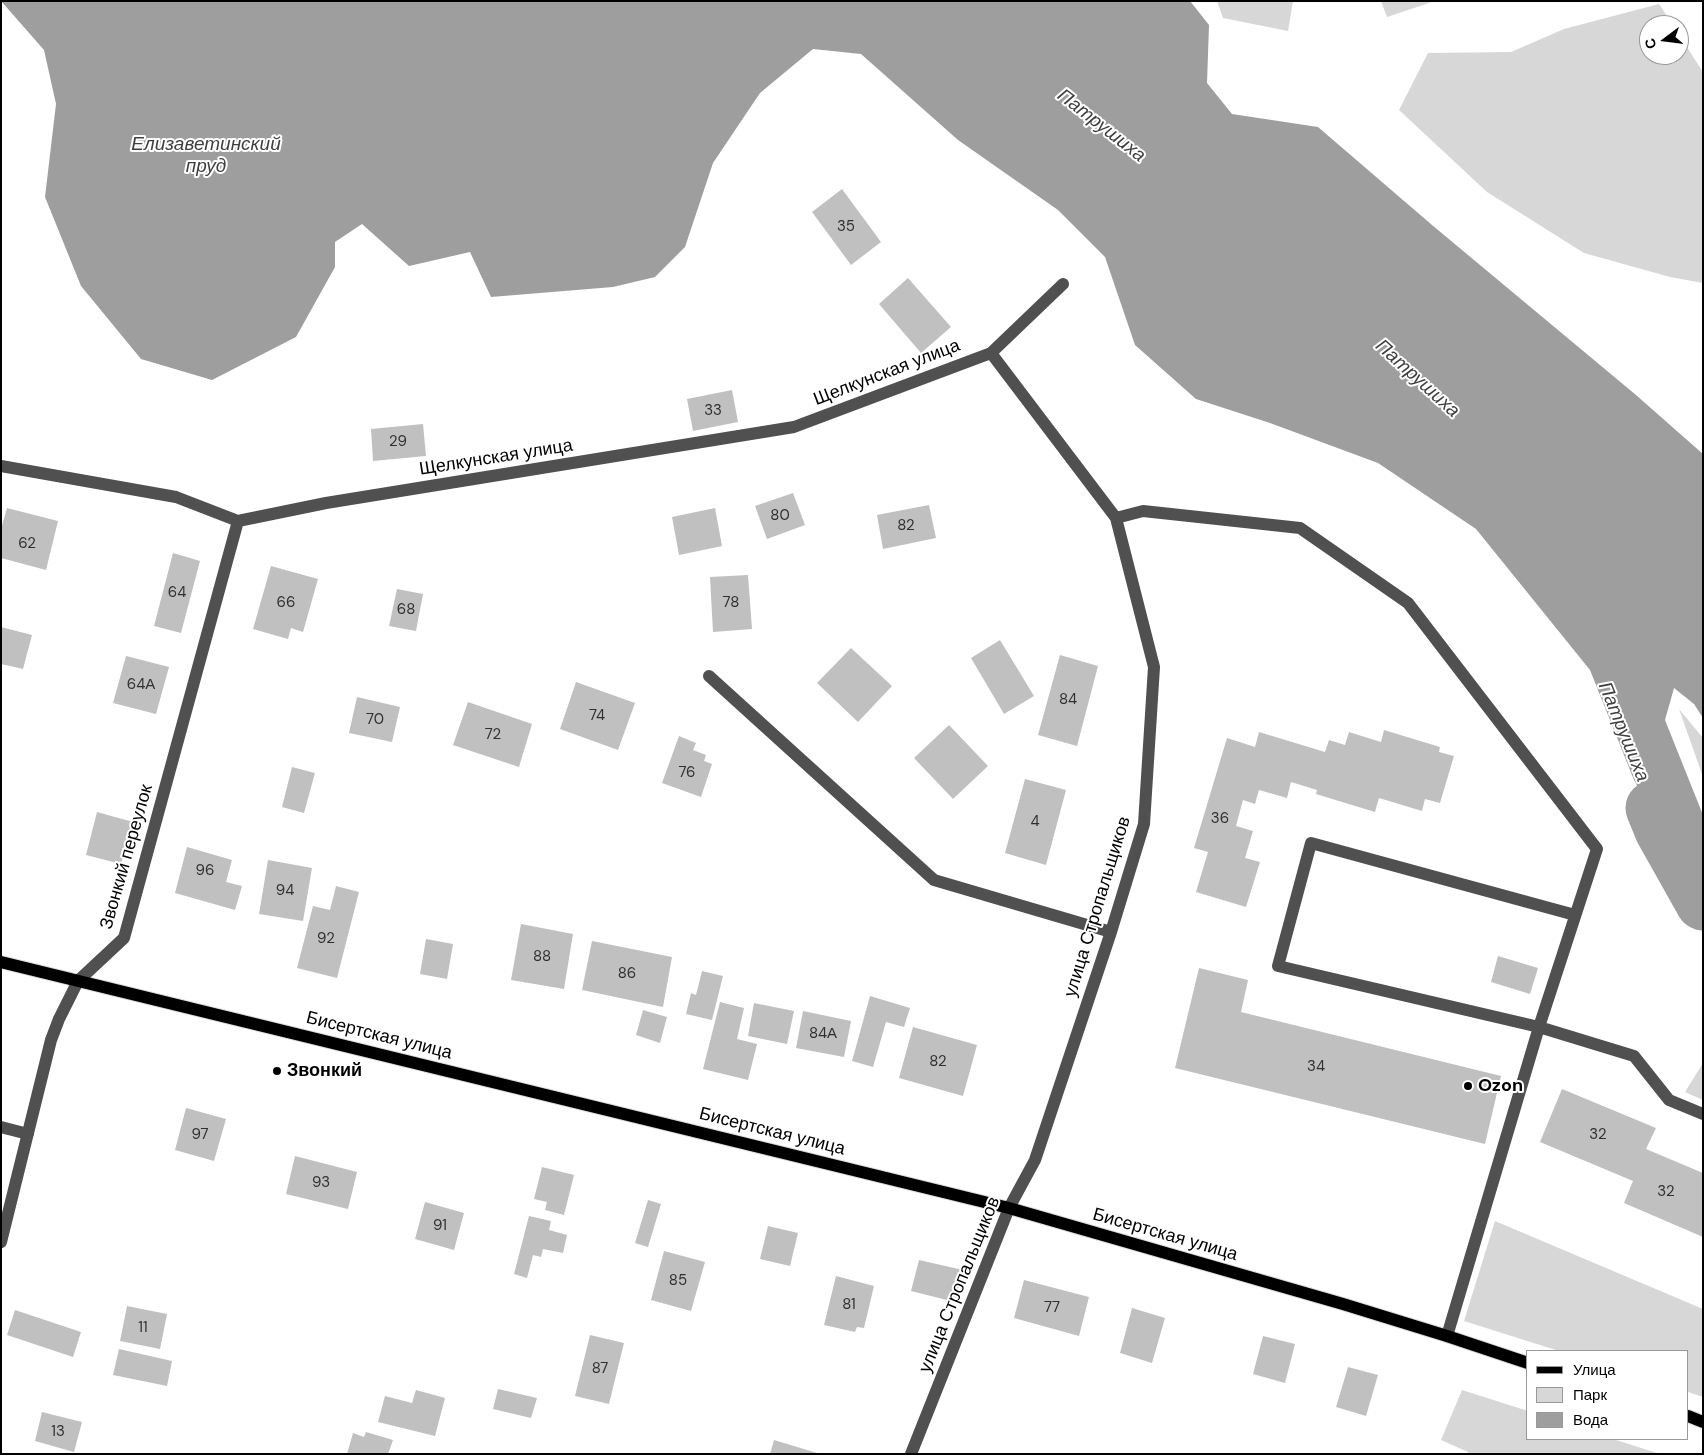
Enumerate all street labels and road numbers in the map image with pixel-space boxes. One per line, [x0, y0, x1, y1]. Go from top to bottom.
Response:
street label: Щелкунская улица [811, 335, 963, 411]
street label: Щелкунская улица [418, 435, 574, 481]
street label: Звонкий переулок [96, 782, 158, 932]
street label: улица Стропальщиков [1060, 814, 1136, 1000]
street label: Бисертская улица [304, 1007, 454, 1065]
street label: Бисертская улица [697, 1103, 847, 1161]
street label: улица Стропальщиков [915, 1194, 1005, 1376]
street label: Бисертская улица [1090, 1204, 1240, 1266]

